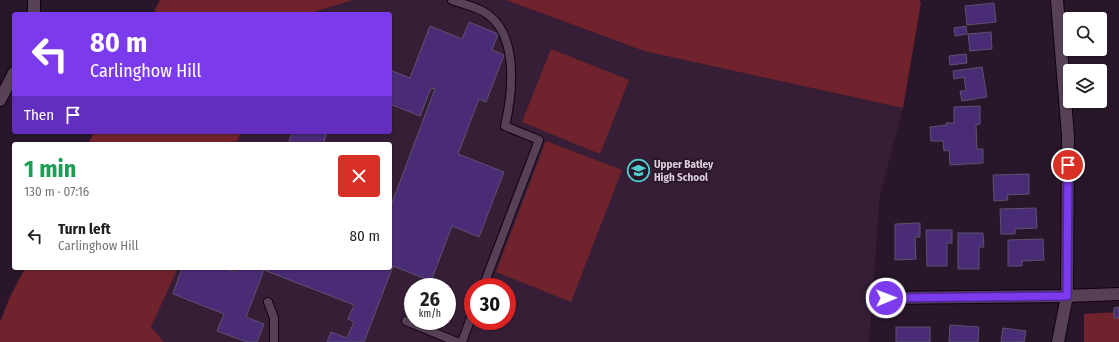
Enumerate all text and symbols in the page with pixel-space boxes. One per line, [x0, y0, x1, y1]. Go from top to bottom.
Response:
map controls [1063, 12, 1107, 108]
button: search [1063, 12, 1107, 56]
text: 80 m [90, 26, 147, 59]
icon: left [24, 28, 76, 80]
text: Carlinghow Hill [90, 60, 201, 82]
button: layers [1063, 64, 1107, 108]
icon: arrive [62, 104, 84, 126]
text: Then [24, 106, 54, 124]
pin [1051, 148, 1085, 182]
icon: arrive [1057, 154, 1079, 176]
text: 1 min [24, 155, 76, 183]
button: close [338, 155, 380, 197]
school or university icon: Upper Batley High School [625, 157, 651, 183]
place label: Upper Batley High School [654, 158, 714, 184]
text: 130 m · 07:16 [24, 184, 89, 199]
text: Turn left [58, 220, 111, 238]
icon: left [24, 225, 46, 247]
text: 80 m [350, 227, 380, 245]
text: Carlinghow Hill [58, 238, 138, 253]
position arrow [865, 277, 907, 319]
speed limit sign: 30 [464, 278, 516, 330]
text: 26 [420, 287, 440, 311]
text: km/h [419, 308, 441, 320]

